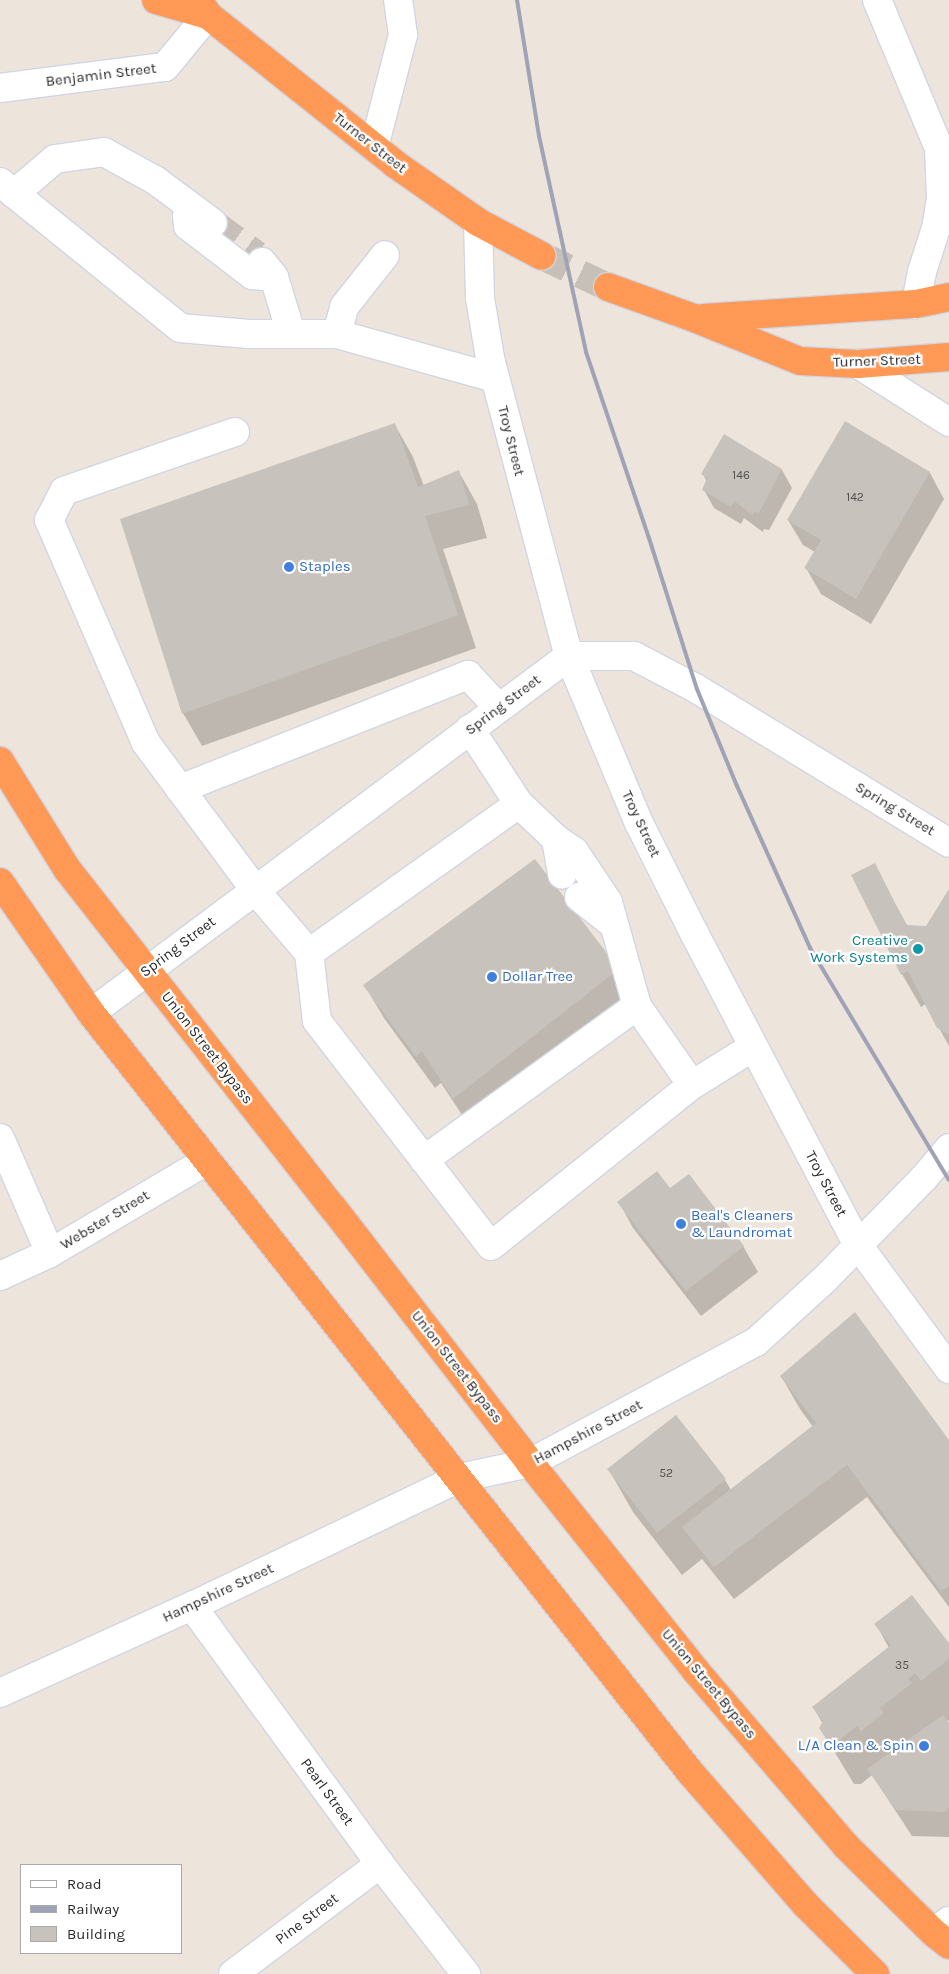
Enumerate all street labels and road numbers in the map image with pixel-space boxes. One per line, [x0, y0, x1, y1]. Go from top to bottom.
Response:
street label: Benjamin Street [45, 59, 157, 91]
street label: Turner Street [330, 109, 410, 177]
street label: Turner Street [833, 350, 921, 372]
street label: Troy Street [494, 404, 528, 478]
street label: Spring Street [462, 671, 544, 739]
street label: Spring Street [852, 778, 938, 840]
street label: Troy Street [618, 788, 664, 860]
street label: Spring Street [137, 913, 219, 981]
street label: Union Street Bypass [157, 988, 257, 1108]
street label: Troy Street [801, 1148, 851, 1220]
street label: Webster Street [57, 1186, 153, 1254]
street label: Union Street Bypass [407, 1307, 507, 1427]
street label: Hampshire Street [531, 1396, 645, 1468]
street label: Hampshire Street [160, 1559, 276, 1627]
street label: Union Street Bypass [658, 1625, 760, 1743]
street label: Pearl Street [297, 1755, 357, 1829]
street label: Pine Street [272, 1889, 342, 1949]

